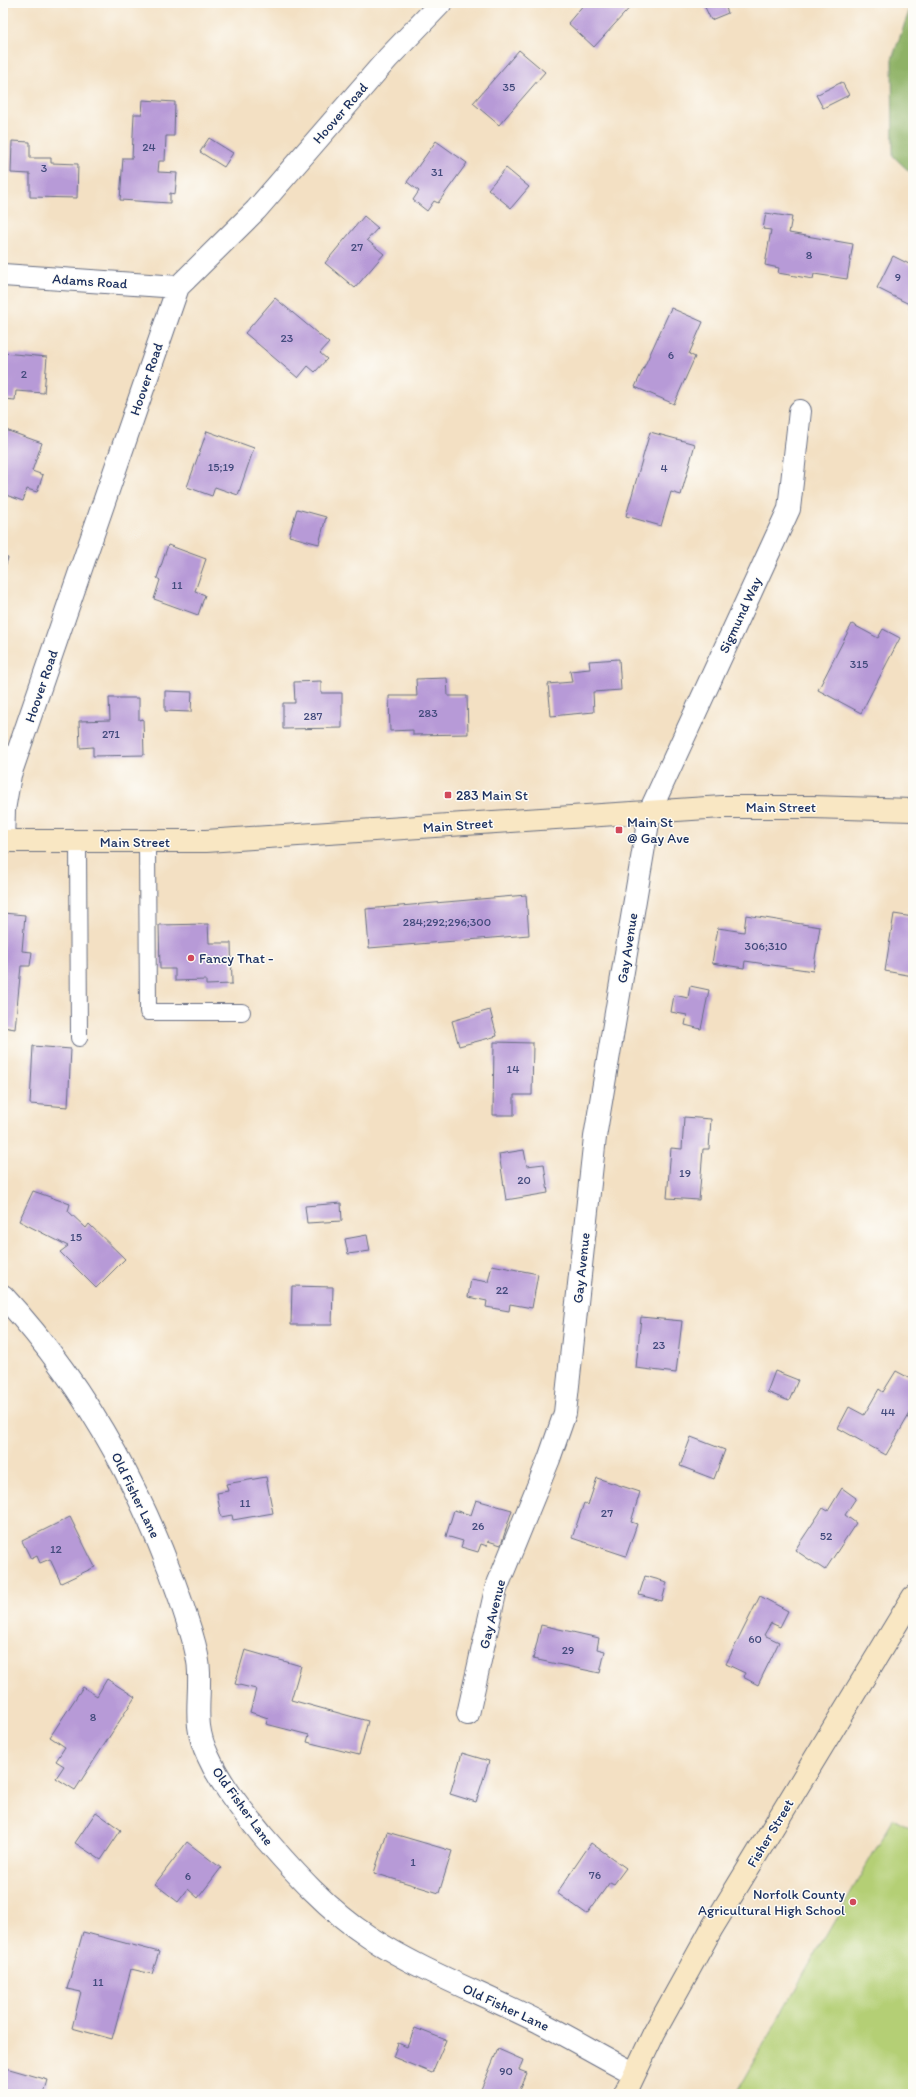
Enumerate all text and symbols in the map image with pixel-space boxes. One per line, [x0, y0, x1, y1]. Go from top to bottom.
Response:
street label: Hoover Road [309, 79, 372, 147]
house number: 35 [503, 80, 515, 94]
house number: 24 [142, 140, 156, 154]
house number: 3 [41, 161, 48, 175]
house number: 31 [431, 165, 443, 179]
house number: 27 [351, 240, 363, 254]
house number: 8 [806, 248, 813, 262]
street label: Adams Road [52, 270, 128, 293]
house number: 9 [895, 270, 901, 284]
house number: 23 [281, 331, 294, 345]
street label: Hoover Road [126, 340, 167, 418]
house number: 6 [668, 348, 674, 362]
house number: 2 [21, 367, 28, 381]
house number: 15;19 [208, 460, 234, 474]
house number: 4 [660, 461, 668, 475]
street label: Sigmund Way [715, 574, 766, 656]
house number: 11 [171, 578, 183, 592]
street label: Hoover Road [21, 647, 62, 725]
house number: 315 [850, 657, 868, 671]
house number: 283 [418, 706, 438, 720]
house number: 287 [304, 709, 322, 723]
house number: 271 [102, 727, 120, 741]
place label: 283 Main St [456, 787, 528, 804]
marker: 283 Main St [443, 790, 453, 800]
street label: Main Street [746, 799, 816, 816]
place label: Main St @ Gay Ave [627, 814, 690, 847]
street label: Main Street [422, 815, 494, 836]
marker: Main St @ Gay Ave [614, 825, 624, 835]
street label: Main Street [100, 834, 170, 851]
street label: Gay Avenue [614, 911, 641, 984]
house number: 284;292;296;300 [403, 915, 491, 929]
house number: 306;310 [745, 939, 787, 953]
place label: Fancy That - [199, 950, 274, 967]
marker: Fancy That - [186, 953, 196, 963]
house number: 14 [507, 1062, 519, 1076]
house number: 19 [679, 1166, 691, 1180]
house number: 20 [517, 1173, 531, 1187]
house number: 15 [70, 1230, 82, 1244]
street label: Gay Avenue [569, 1232, 594, 1304]
house number: 22 [496, 1283, 509, 1297]
house number: 23 [653, 1338, 666, 1352]
house number: 44 [881, 1405, 895, 1419]
street label: Old Fisher Lane [107, 1450, 164, 1541]
house number: 11 [239, 1496, 251, 1510]
house number: 27 [601, 1506, 613, 1520]
house number: 26 [472, 1519, 484, 1533]
house number: 52 [820, 1529, 833, 1543]
house number: 12 [50, 1542, 63, 1556]
street label: Gay Avenue [476, 1577, 509, 1651]
house number: 60 [748, 1632, 762, 1646]
house number: 29 [562, 1643, 574, 1657]
house number: 8 [90, 1710, 97, 1724]
street label: Old Fisher Lane [208, 1764, 277, 1849]
street label: Fisher Street [743, 1796, 797, 1870]
house number: 1 [410, 1855, 416, 1869]
house number: 76 [589, 1868, 601, 1882]
house number: 6 [185, 1869, 191, 1883]
place label: Norfolk County Agricultural High School [698, 1886, 845, 1919]
marker: Norfolk County Agricultural High School [848, 1897, 858, 1907]
house number: 11 [92, 1975, 104, 1989]
street label: Old Fisher Lane [460, 1980, 552, 2035]
house number: 90 [499, 2064, 513, 2078]

